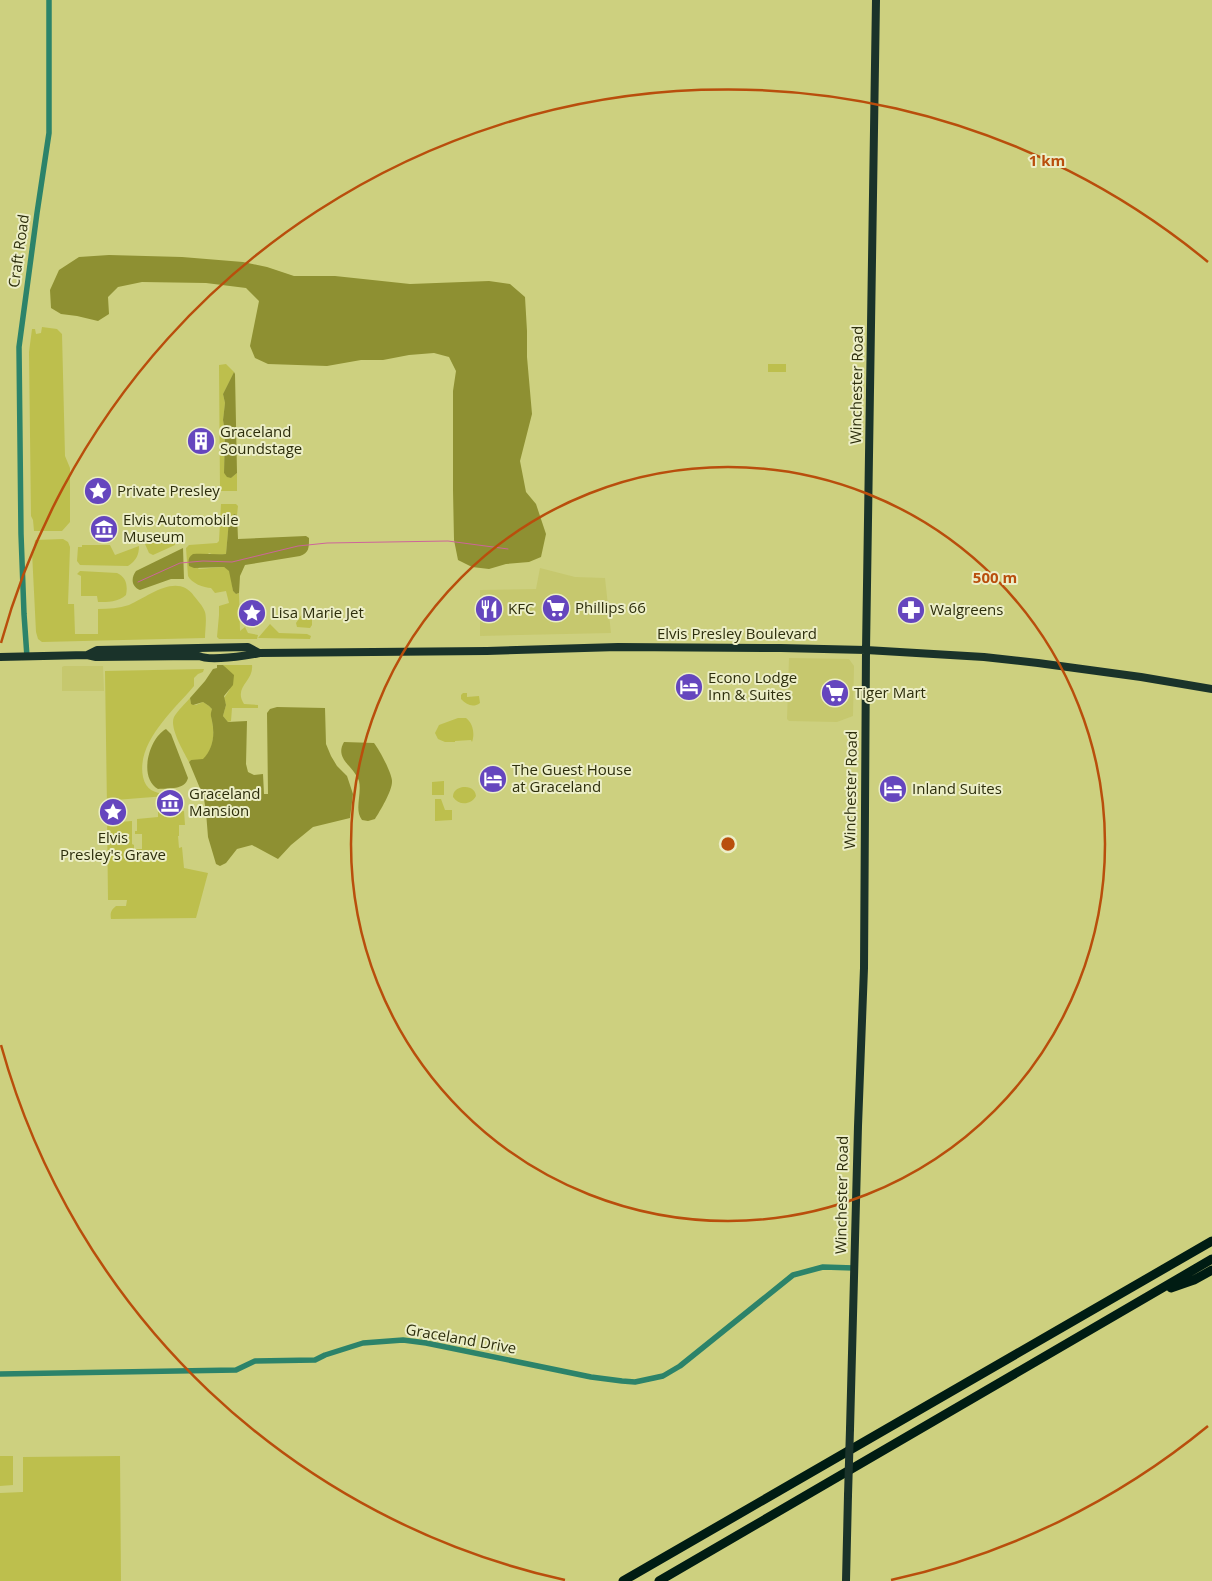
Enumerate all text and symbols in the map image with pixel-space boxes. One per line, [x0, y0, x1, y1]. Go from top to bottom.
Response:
text: 1 km [1029, 150, 1065, 170]
street label: Craft Road [3, 213, 33, 289]
street label: Winchester Road [845, 326, 867, 444]
place label: Graceland Soundstage [220, 421, 302, 458]
building icon: Graceland Soundstage [186, 426, 216, 456]
place icon: Private Presley [83, 476, 113, 506]
place label: Private Presley [117, 480, 220, 500]
place label: Elvis Automobile Museum [123, 509, 239, 546]
museum icon: Elvis Automobile Museum [89, 514, 119, 544]
text: 500 m [973, 567, 1017, 587]
supermarket icon: Phillips 66 [541, 593, 571, 623]
restaurant icon: KFC [474, 594, 504, 624]
pharmacy icon: Walgreens [896, 595, 926, 625]
place label: Phillips 66 [575, 597, 646, 617]
place icon: Lisa Marie Jet [237, 598, 267, 628]
place label: KFC [508, 598, 534, 618]
place label: Walgreens [930, 599, 1003, 619]
place label: Lisa Marie Jet [271, 602, 364, 622]
street label: Elvis Presley Boulevard [657, 623, 817, 643]
place label: Econo Lodge Inn & Suites [708, 667, 797, 704]
hotel icon: Econo Lodge Inn & Suites [674, 672, 704, 702]
supermarket icon: Tiger Mart [820, 678, 850, 708]
place label: Tiger Mart [854, 682, 926, 702]
street label: Winchester Road [839, 731, 861, 849]
place label: The Guest House at Graceland [512, 759, 632, 796]
hotel icon: The Guest House at Graceland [478, 764, 508, 794]
hotel icon: Inland Suites [878, 774, 908, 804]
place label: Inland Suites [912, 778, 1002, 798]
place label: Graceland Mansion [189, 783, 260, 820]
museum icon: Graceland Mansion [155, 788, 185, 818]
place icon: Elvis Presley's Grave [98, 797, 128, 827]
place label: Elvis Presley's Grave [60, 827, 166, 864]
centre of rings [719, 835, 737, 853]
street label: Winchester Road [830, 1136, 852, 1254]
street label: Graceland Drive [404, 1318, 518, 1358]

